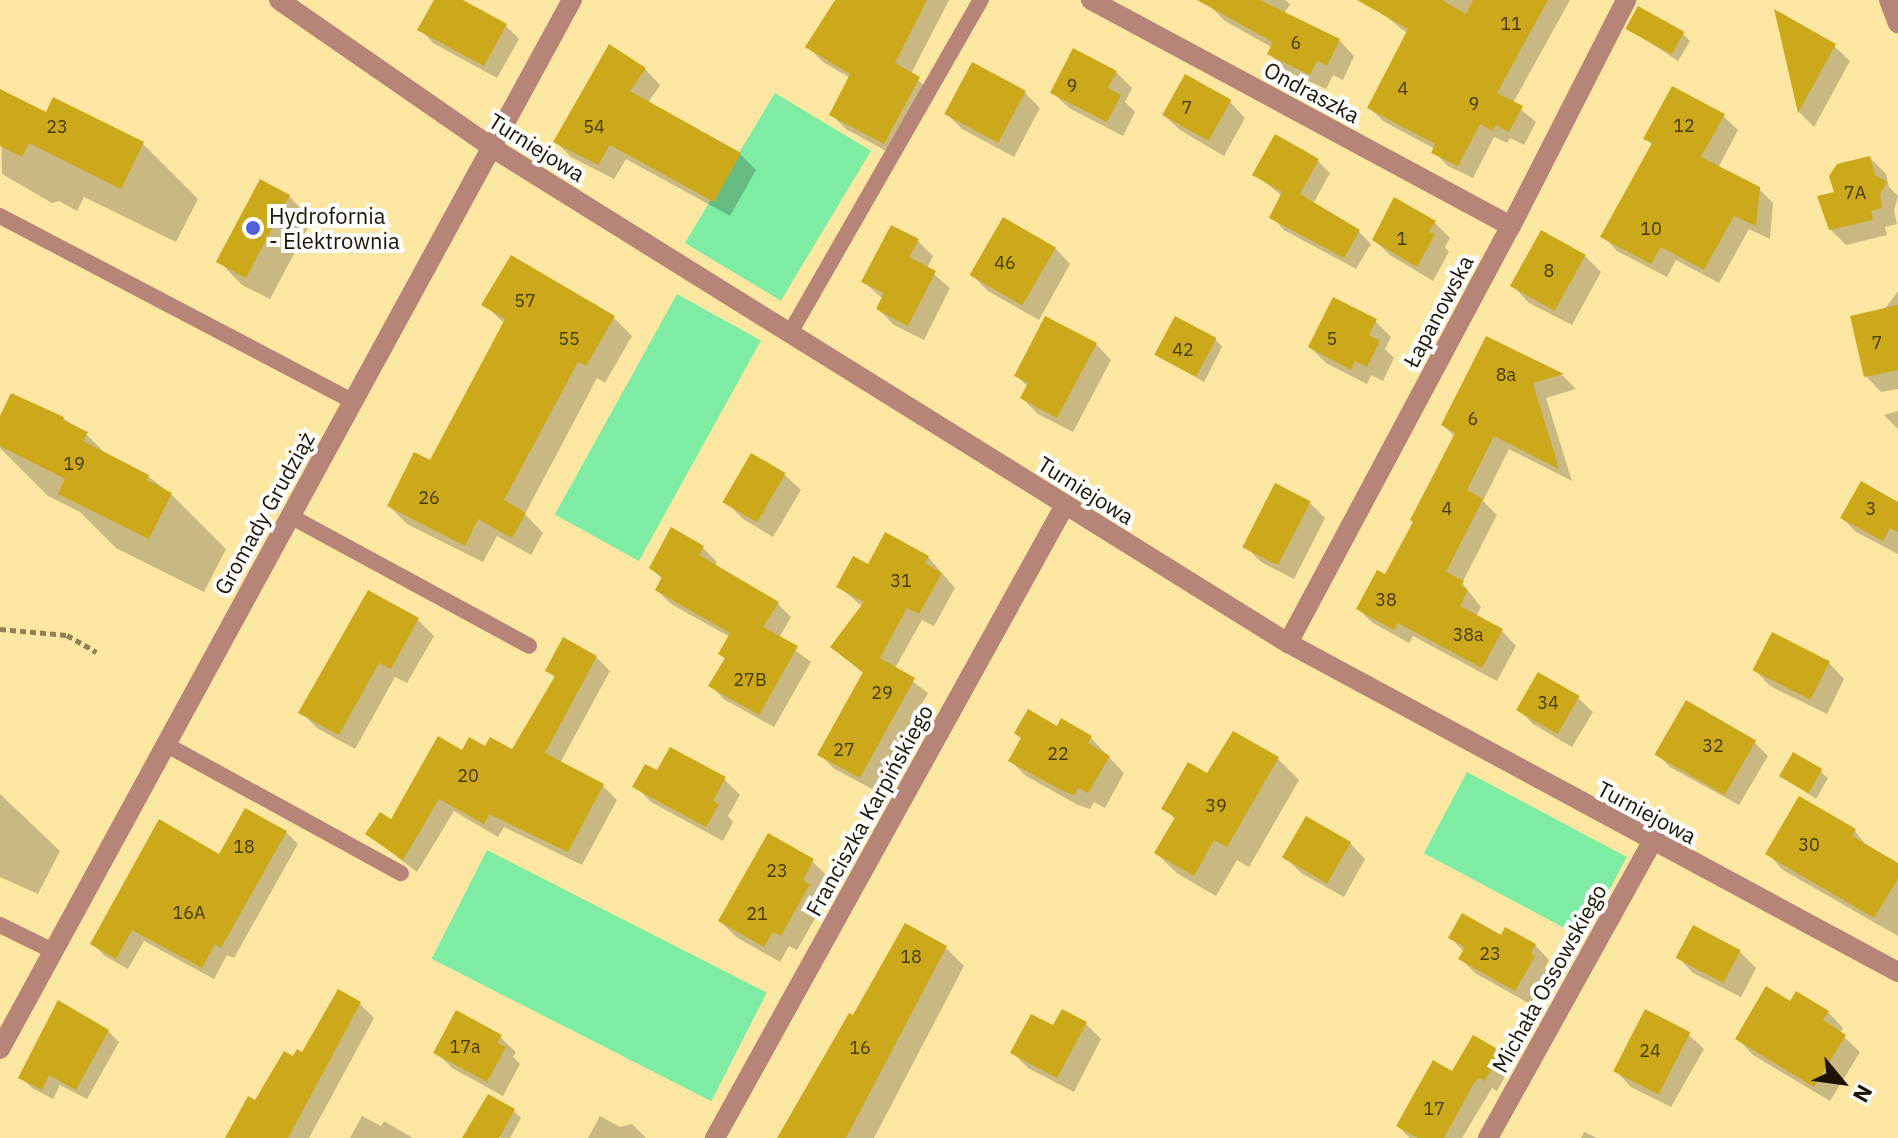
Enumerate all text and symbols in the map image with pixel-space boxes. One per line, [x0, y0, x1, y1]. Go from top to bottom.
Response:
house number: 11 [1500, 13, 1522, 35]
house number: 6 [1291, 32, 1301, 54]
street label: Ondraszka [1260, 56, 1364, 128]
house number: 9 [1067, 75, 1077, 97]
house number: 4 [1398, 78, 1408, 100]
house number: 9 [1469, 93, 1479, 115]
house number: 7 [1182, 97, 1192, 119]
street label: Turniejowa [484, 107, 590, 187]
house number: 12 [1673, 115, 1695, 137]
house number: 23 [46, 116, 68, 138]
house number: 54 [583, 116, 605, 138]
house number: 7A [1844, 182, 1866, 204]
place label: Hydrofornia - Elektrownia [269, 202, 400, 254]
house number: 10 [1640, 218, 1662, 240]
marker: Hydrofornia - Elektrownia [244, 219, 262, 237]
house number: 1 [1397, 228, 1407, 250]
street label: Łapanowska [1397, 251, 1479, 371]
house number: 46 [994, 252, 1016, 274]
house number: 8 [1544, 260, 1554, 282]
house number: 57 [514, 290, 536, 312]
house number: 55 [558, 328, 580, 350]
house number: 5 [1327, 328, 1337, 350]
house number: 7 [1872, 332, 1882, 354]
house number: 42 [1172, 339, 1194, 361]
house number: 8a [1496, 364, 1516, 386]
house number: 6 [1468, 408, 1478, 430]
street label: Gromady Grudziąż [208, 427, 320, 599]
street label: Turniejowa [1033, 450, 1139, 530]
house number: 19 [63, 453, 85, 475]
house number: 26 [418, 487, 440, 509]
house number: 4 [1442, 498, 1452, 520]
house number: 3 [1866, 498, 1876, 520]
house number: 31 [890, 570, 912, 592]
house number: 38 [1375, 589, 1397, 611]
house number: 38a [1452, 624, 1484, 646]
house number: 27B [733, 669, 767, 691]
house number: 29 [871, 682, 893, 704]
house number: 34 [1537, 692, 1559, 714]
street label: Franciszka Karpińskiego [800, 700, 938, 920]
house number: 32 [1702, 735, 1724, 757]
house number: 27 [833, 739, 855, 761]
house number: 22 [1047, 743, 1069, 765]
house number: 20 [457, 765, 479, 787]
street label: Turniejowa [1593, 775, 1701, 849]
house number: 39 [1205, 795, 1227, 817]
house number: 30 [1798, 834, 1820, 856]
house number: 18 [233, 836, 255, 858]
house number: 23 [766, 860, 788, 882]
street label: Michała Ossowskiego [1486, 879, 1612, 1077]
house number: 16A [172, 902, 206, 924]
house number: 21 [746, 903, 768, 925]
house number: 23 [1479, 943, 1501, 965]
house number: 18 [900, 946, 922, 968]
house number: 17a [449, 1036, 481, 1058]
house number: 16 [849, 1037, 871, 1059]
house number: 24 [1639, 1040, 1661, 1062]
north arrow [1802, 1042, 1882, 1122]
text: N [1847, 1080, 1880, 1108]
house number: 17 [1423, 1098, 1445, 1120]

